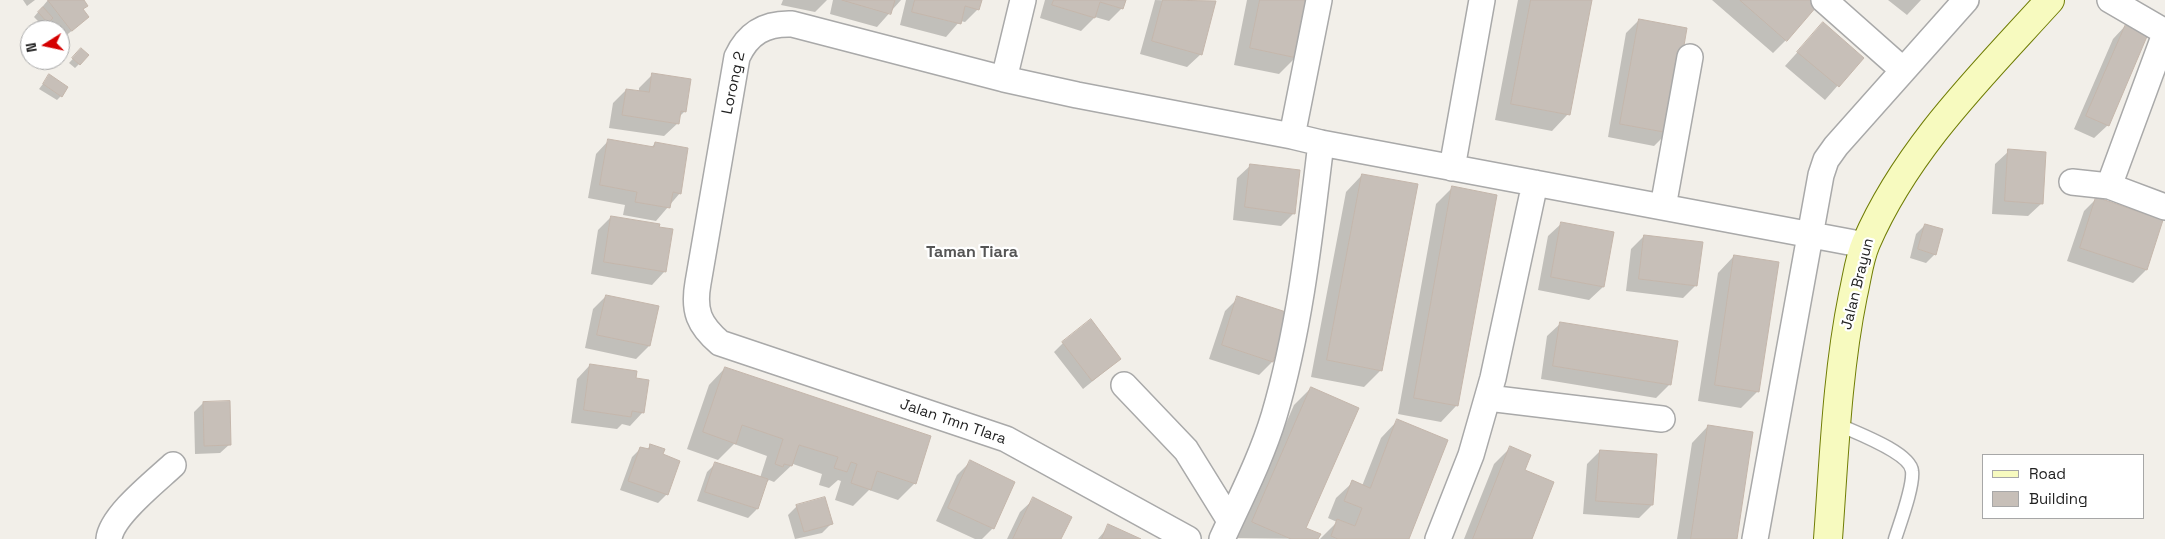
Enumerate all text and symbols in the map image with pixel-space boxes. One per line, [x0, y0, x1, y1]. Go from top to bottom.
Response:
north arrow [20, 20, 70, 70]
text: N [22, 41, 41, 54]
street label: Lorong 2 [719, 50, 749, 116]
street label: Jalan Brayun [1838, 236, 1878, 332]
district label: Taman Tiara [926, 243, 1018, 263]
street label: Jalan Tmn TIara [897, 395, 1009, 449]
legend [1982, 454, 2145, 519]
text: Road [2029, 464, 2066, 483]
text: Building [2029, 489, 2088, 508]

